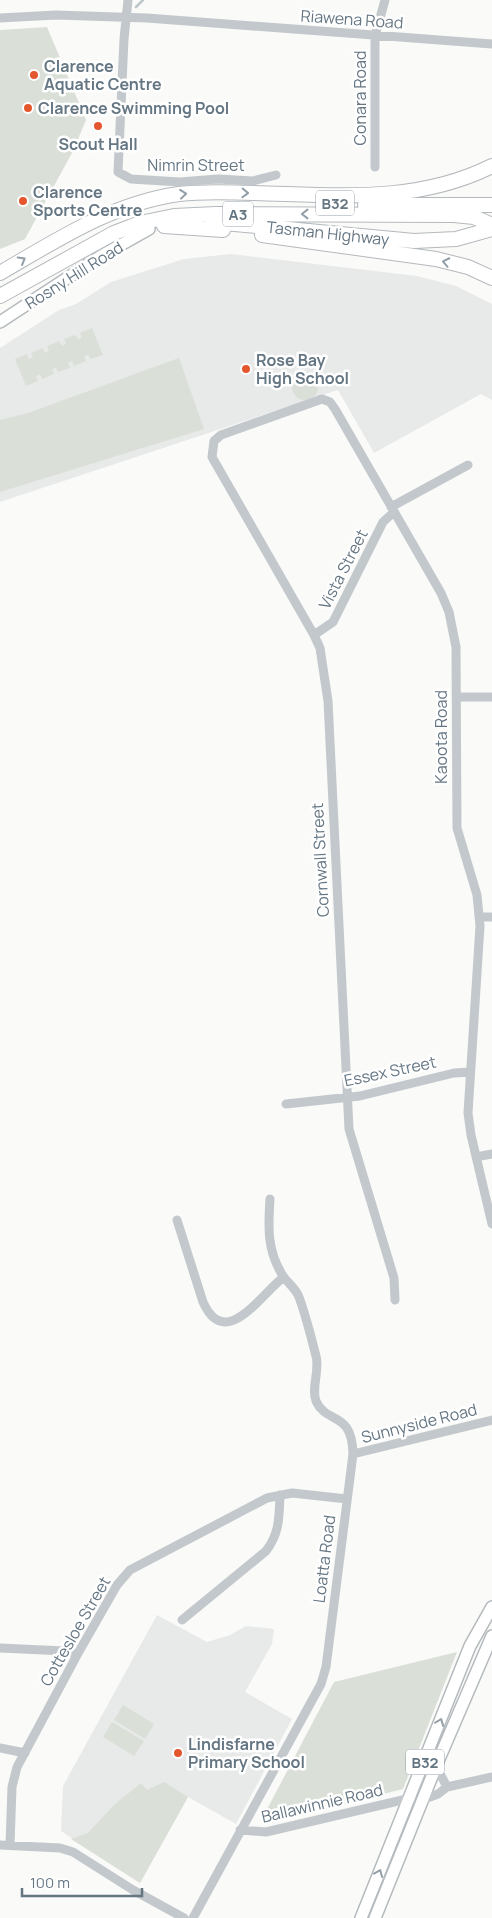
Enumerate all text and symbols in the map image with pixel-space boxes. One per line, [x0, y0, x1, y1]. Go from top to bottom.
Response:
street label: Riawena Road [300, 4, 404, 34]
street label: Conara Road [349, 51, 371, 145]
place label: Clarence Aquatic Centre [44, 55, 162, 95]
marker: Clarence Aquatic Centre [28, 69, 40, 81]
place label: Clarence Swimming Pool [38, 97, 229, 119]
marker: Clarence Swimming Pool [22, 102, 34, 114]
marker: Scout Hall [92, 120, 104, 132]
place label: Scout Hall [58, 133, 138, 155]
street label: Nimrin Street [147, 154, 245, 176]
place label: Clarence Sports Centre [33, 181, 143, 221]
one-way arrow [241, 187, 249, 198]
one-way arrow [179, 189, 187, 200]
road number: B32 [316, 190, 354, 216]
marker: Clarence Sports Centre [17, 195, 29, 207]
road number: A3 [223, 202, 253, 226]
one-way arrow [301, 209, 308, 219]
street label: Tasman Highway [266, 216, 391, 250]
street label: Rosny Hill Road [21, 236, 127, 314]
one-way arrow [16, 257, 25, 267]
one-way arrow [442, 257, 451, 267]
place label: Rose Bay High School [256, 349, 349, 389]
marker: Rose Bay High School [240, 363, 252, 375]
street label: Vista Street [313, 525, 373, 613]
street label: Kaoota Road [430, 690, 452, 784]
street label: Cornwall Street [306, 802, 334, 918]
street label: Essex Street [342, 1051, 438, 1091]
street label: Sunnyside Road [359, 1398, 479, 1448]
street label: Loatta Road [308, 1514, 340, 1604]
street label: Cottesloe Street [35, 1572, 115, 1690]
one-way arrow [434, 1718, 444, 1727]
place label: Lindisfarne Primary School [188, 1733, 305, 1773]
marker: Lindisfarne Primary School [172, 1747, 184, 1759]
road number: B32 [406, 1750, 444, 1774]
street label: Ballawinnie Road [259, 1778, 385, 1828]
scale bar [22, 1866, 142, 1898]
one-way arrow [373, 1869, 384, 1878]
text: 100 m [30, 1872, 70, 1893]

